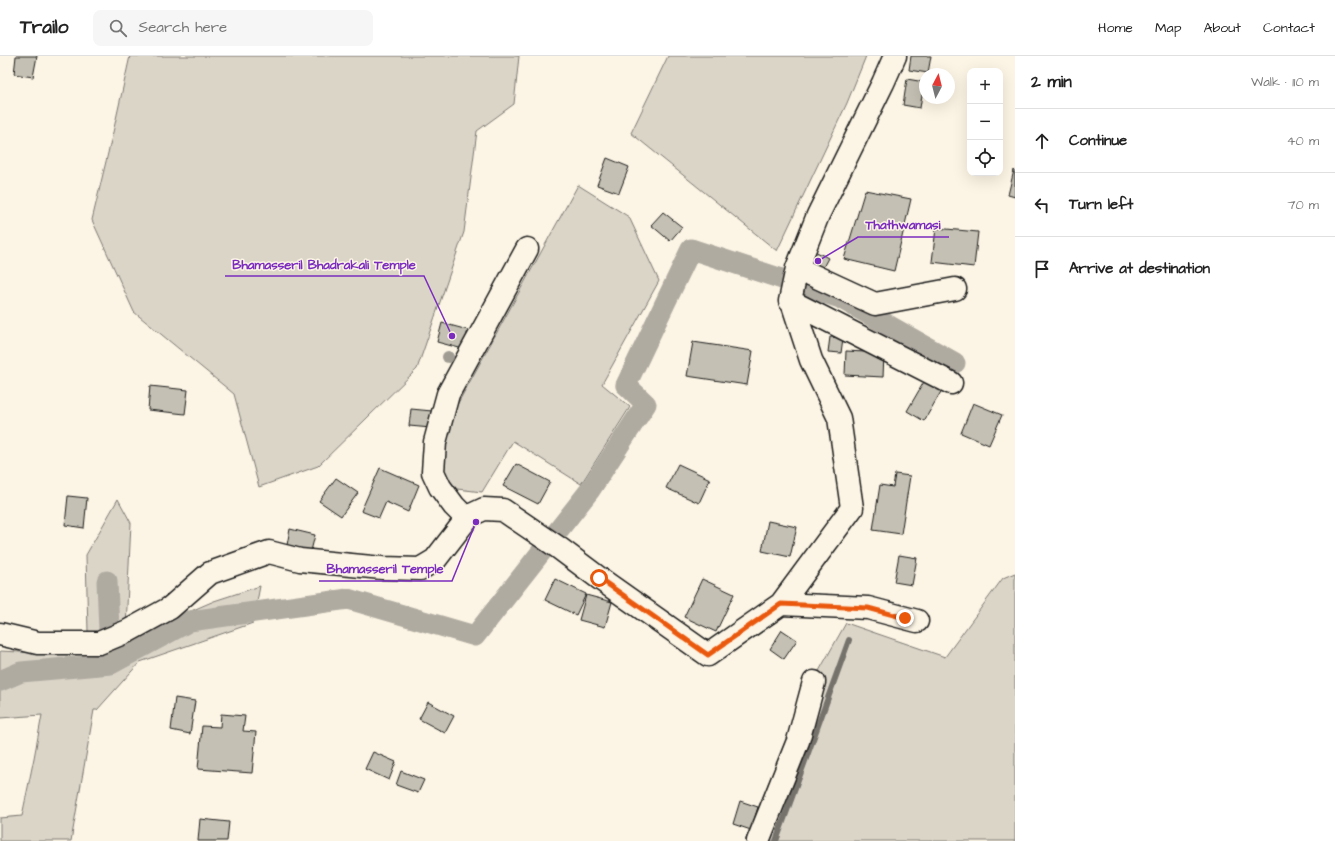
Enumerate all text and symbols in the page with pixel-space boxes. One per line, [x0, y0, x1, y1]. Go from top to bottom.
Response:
search box [93, 10, 373, 46]
text: Trailo [20, 14, 69, 41]
icon: search [107, 17, 129, 39]
text: Search here [139, 17, 227, 38]
text: Home [1098, 18, 1133, 38]
text: Map [1155, 18, 1181, 38]
text: About [1203, 18, 1241, 38]
text: Contact [1263, 18, 1315, 38]
north arrow [919, 68, 955, 104]
map controls [967, 68, 1003, 176]
button: + [967, 68, 1003, 104]
text: 2 min [1031, 70, 1072, 94]
text: Walk · 110 m [1251, 73, 1319, 91]
button: − [967, 104, 1003, 140]
icon: ahead [1031, 130, 1053, 152]
text: Continue [1069, 130, 1127, 151]
text: 40 m [1287, 132, 1319, 150]
button: locate [967, 140, 1003, 176]
icon: left [1031, 194, 1053, 216]
text: Turn left [1069, 194, 1133, 215]
text: 70 m [1287, 196, 1319, 214]
callout: Thathwamasi [858, 212, 949, 237]
text: Thathwamasi [864, 216, 942, 234]
callout: Bhamasseril Bhadrakali Temple [225, 251, 424, 276]
text: Bhamasseril Bhadrakali Temple [232, 256, 416, 275]
icon: arrive [1031, 258, 1053, 280]
text: Arrive at destination [1069, 258, 1210, 279]
callout: Bhamasseril Temple [319, 556, 452, 581]
text: Bhamasseril Temple [326, 560, 444, 579]
route start [590, 569, 608, 587]
route end [896, 609, 914, 627]

